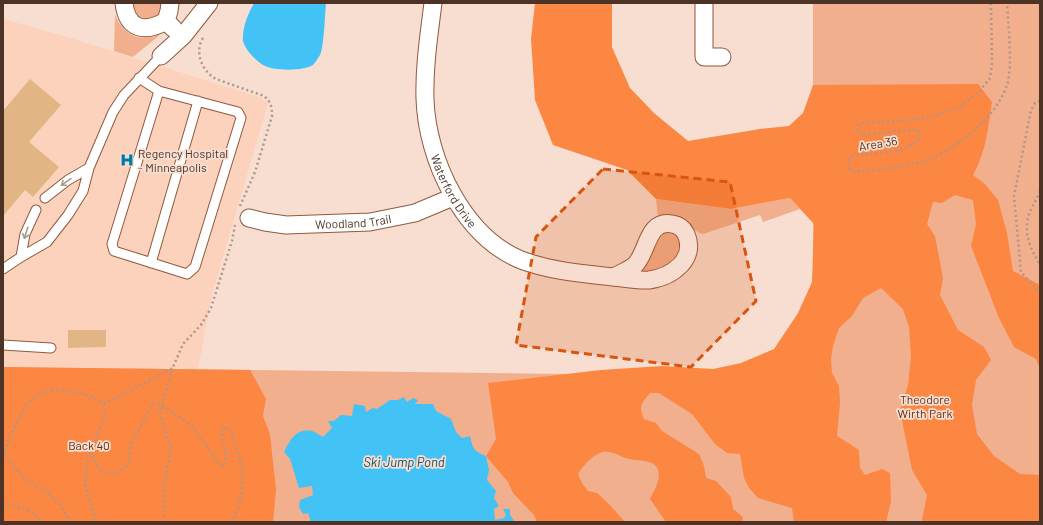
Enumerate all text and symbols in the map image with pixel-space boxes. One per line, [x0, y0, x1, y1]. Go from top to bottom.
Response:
street label: Area 36 [858, 133, 898, 153]
place label: Regency Hospital - Minneapolis [138, 146, 228, 174]
hospital icon: Regency Hospital - Minneapolis [119, 152, 135, 168]
street label: Waterford Drive [429, 152, 480, 230]
one-way arrow [61, 178, 72, 186]
street label: Woodland Trail [315, 211, 392, 231]
one-way arrow [22, 226, 29, 239]
park label: Theodore Wirth Park [898, 392, 952, 420]
park label: Back 40 [68, 438, 110, 452]
water label: Ski Jump Pond [363, 454, 445, 470]

